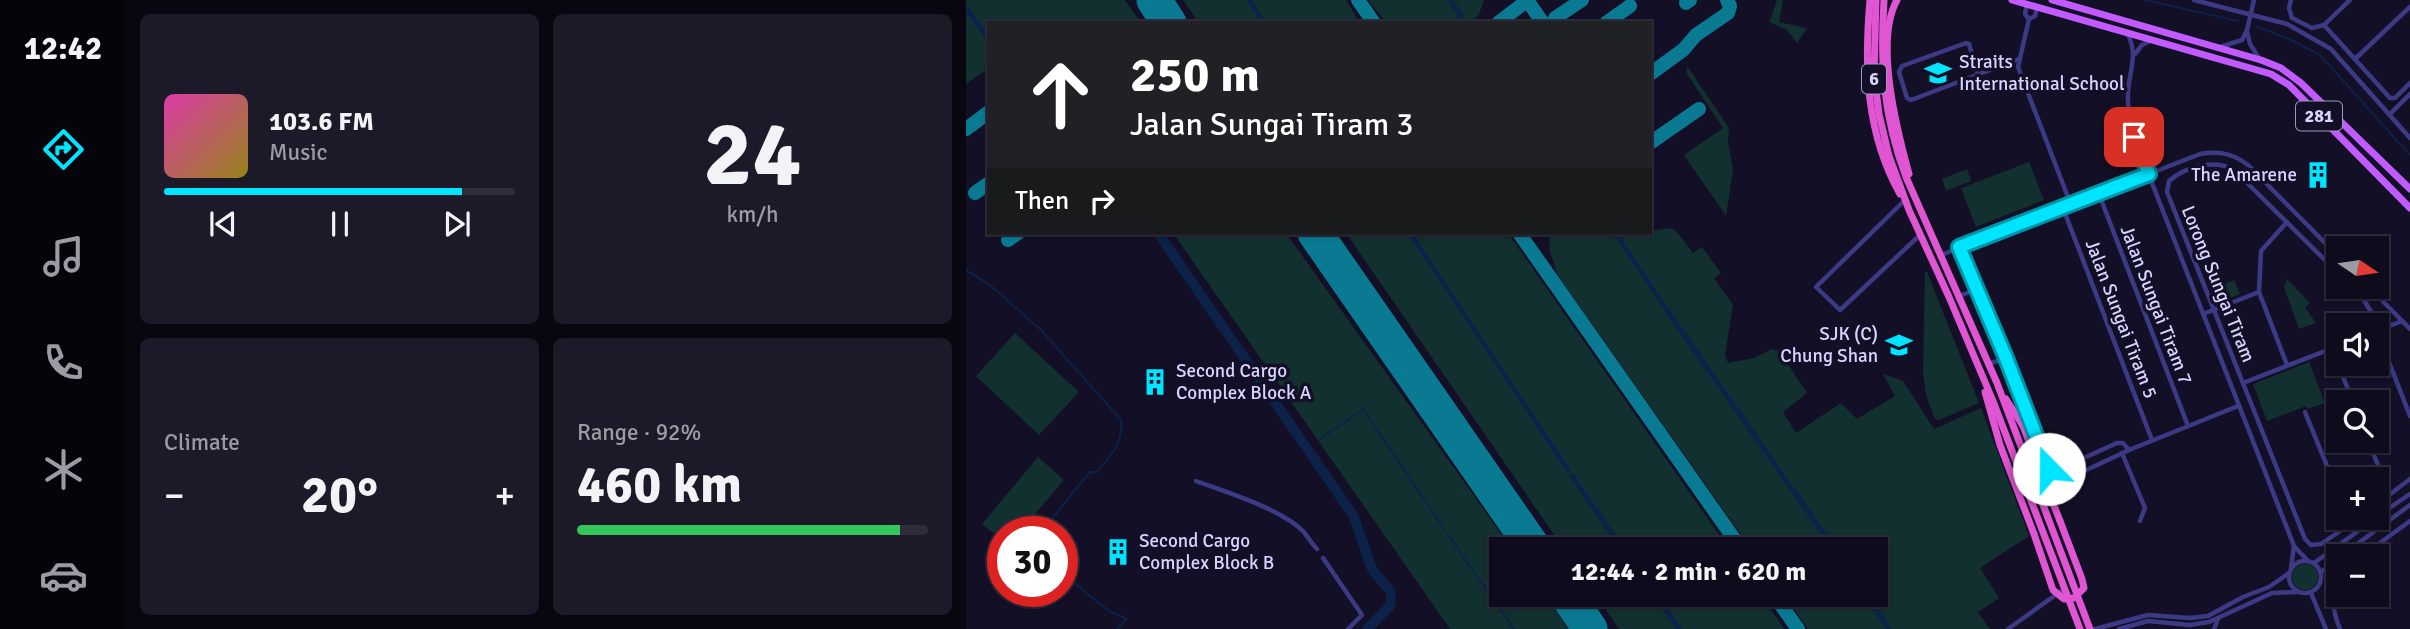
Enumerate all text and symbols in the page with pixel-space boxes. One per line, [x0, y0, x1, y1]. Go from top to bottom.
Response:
text: 12:42 [24, 29, 102, 68]
text: 250 m [1130, 45, 1260, 105]
icon: ahead [1015, 49, 1106, 140]
place label: Straits International School [1959, 50, 2125, 96]
school or university icon: Straits International School [1923, 58, 1953, 88]
road number: 6 [1862, 64, 1886, 94]
text: 24 [703, 98, 802, 211]
road number: 281 [2296, 102, 2342, 131]
text: Jalan Sungai Tiram 3 [1130, 105, 1414, 144]
text: 103.6 FM [269, 106, 374, 138]
pin [2104, 107, 2164, 167]
icon: arrive [2115, 118, 2153, 156]
icon: directions [39, 125, 88, 174]
text: Music [269, 138, 327, 167]
building icon: The Amarene [2303, 160, 2333, 190]
place label: The Amarene [2191, 163, 2297, 187]
icon: right [1083, 182, 1121, 220]
text: Then [1015, 185, 1069, 217]
text: km/h [726, 200, 779, 229]
street label: Lorong Sungai Tiram [2176, 202, 2260, 366]
icon: previous [204, 205, 242, 243]
icon: pause [321, 205, 359, 243]
icon: next [438, 205, 476, 243]
street label: Jalan Sungai Tiram 7 [2115, 222, 2197, 388]
icon: music [39, 232, 88, 281]
street label: Jalan Sungai Tiram 5 [2080, 236, 2162, 402]
north arrow [2326, 236, 2389, 299]
map controls [2326, 236, 2389, 607]
button: sound [2326, 313, 2389, 376]
place label: SJK (C) Chung Shan [1780, 322, 1878, 368]
school or university icon: SJK (C) Chung Shan [1884, 330, 1914, 360]
icon: phone [39, 338, 88, 387]
place label: Second Cargo Complex Block A [1176, 359, 1312, 405]
building icon: Second Cargo Complex Block A [1140, 367, 1170, 397]
button: search [2326, 390, 2389, 453]
text: Range · 92% [577, 418, 701, 447]
text: Climate [164, 428, 240, 457]
position arrow [2012, 432, 2086, 506]
icon: climate [39, 445, 88, 494]
text: 460 km [577, 453, 742, 517]
text: 20° [301, 463, 378, 527]
button: + [2326, 467, 2389, 530]
text: − [164, 472, 185, 519]
text: + [494, 472, 515, 519]
speed limit sign: 30 [987, 516, 1078, 607]
place label: Second Cargo Complex Block B [1139, 529, 1274, 575]
building icon: Second Cargo Complex Block B [1103, 537, 1133, 567]
button: − [2326, 544, 2389, 607]
icon: car [39, 551, 88, 600]
text: 12:44 · 2 min · 620 m [1571, 556, 1806, 588]

